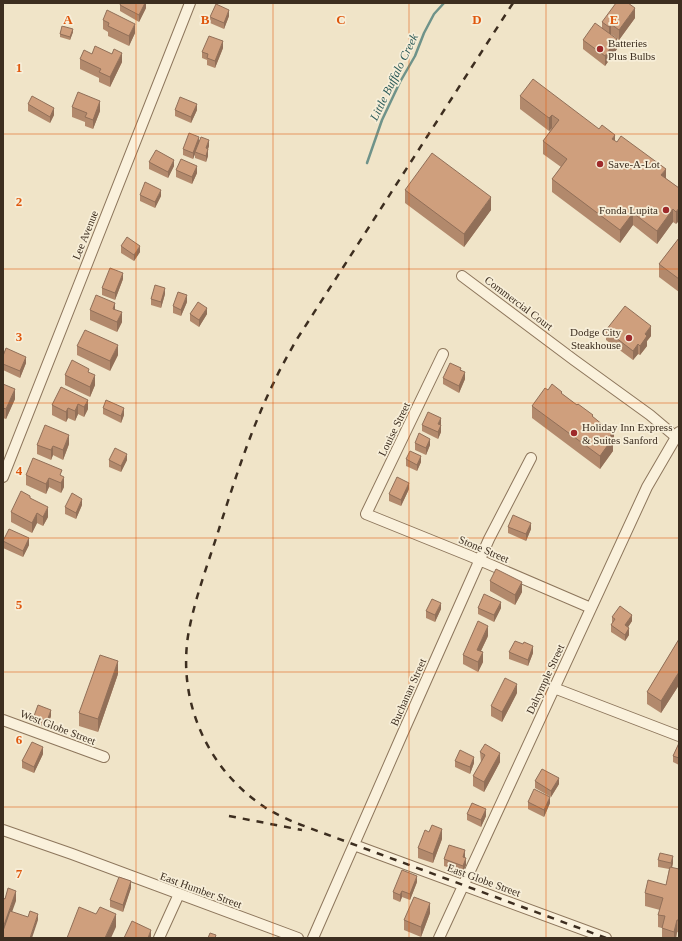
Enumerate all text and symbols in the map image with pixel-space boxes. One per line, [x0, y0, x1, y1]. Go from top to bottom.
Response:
text: A [63, 12, 73, 27]
text: B [201, 12, 210, 27]
text: C [336, 12, 346, 27]
text: D [472, 12, 482, 27]
text: E [610, 12, 618, 27]
water label: Little Buffalo Creek [366, 31, 421, 124]
place label: Batteries Plus Bulbs [608, 37, 655, 62]
marker: Batteries Plus Bulbs [595, 44, 605, 54]
text: 1 [16, 60, 22, 75]
place label: Save-A-Lot [608, 158, 660, 170]
marker: Save-A-Lot [595, 159, 605, 169]
text: 2 [16, 194, 22, 209]
place label: Fonda Lupita [599, 204, 658, 216]
marker: Fonda Lupita [661, 205, 671, 215]
street label: Lee Avenue [70, 209, 100, 261]
street label: Commercial Court [483, 273, 555, 333]
place label: Dodge City Steakhouse [570, 326, 621, 351]
text: 3 [16, 329, 23, 344]
marker: Dodge City Steakhouse [624, 333, 634, 343]
street label: Louise Street [376, 400, 412, 458]
place label: Holiday Inn Express & Suites Sanford [582, 421, 672, 446]
marker: Holiday Inn Express & Suites Sanford [569, 428, 579, 438]
text: 4 [16, 463, 23, 478]
street label: Stone Street [457, 533, 511, 565]
text: 5 [16, 597, 23, 612]
street label: Dalrymple Street [524, 642, 566, 716]
street label: Buchanan Street [388, 656, 428, 728]
street label: West Globe Street [19, 707, 97, 747]
text: 6 [16, 732, 23, 747]
street label: East Globe Street [446, 861, 522, 899]
text: 7 [16, 866, 23, 881]
street label: East Humber Street [158, 870, 244, 910]

